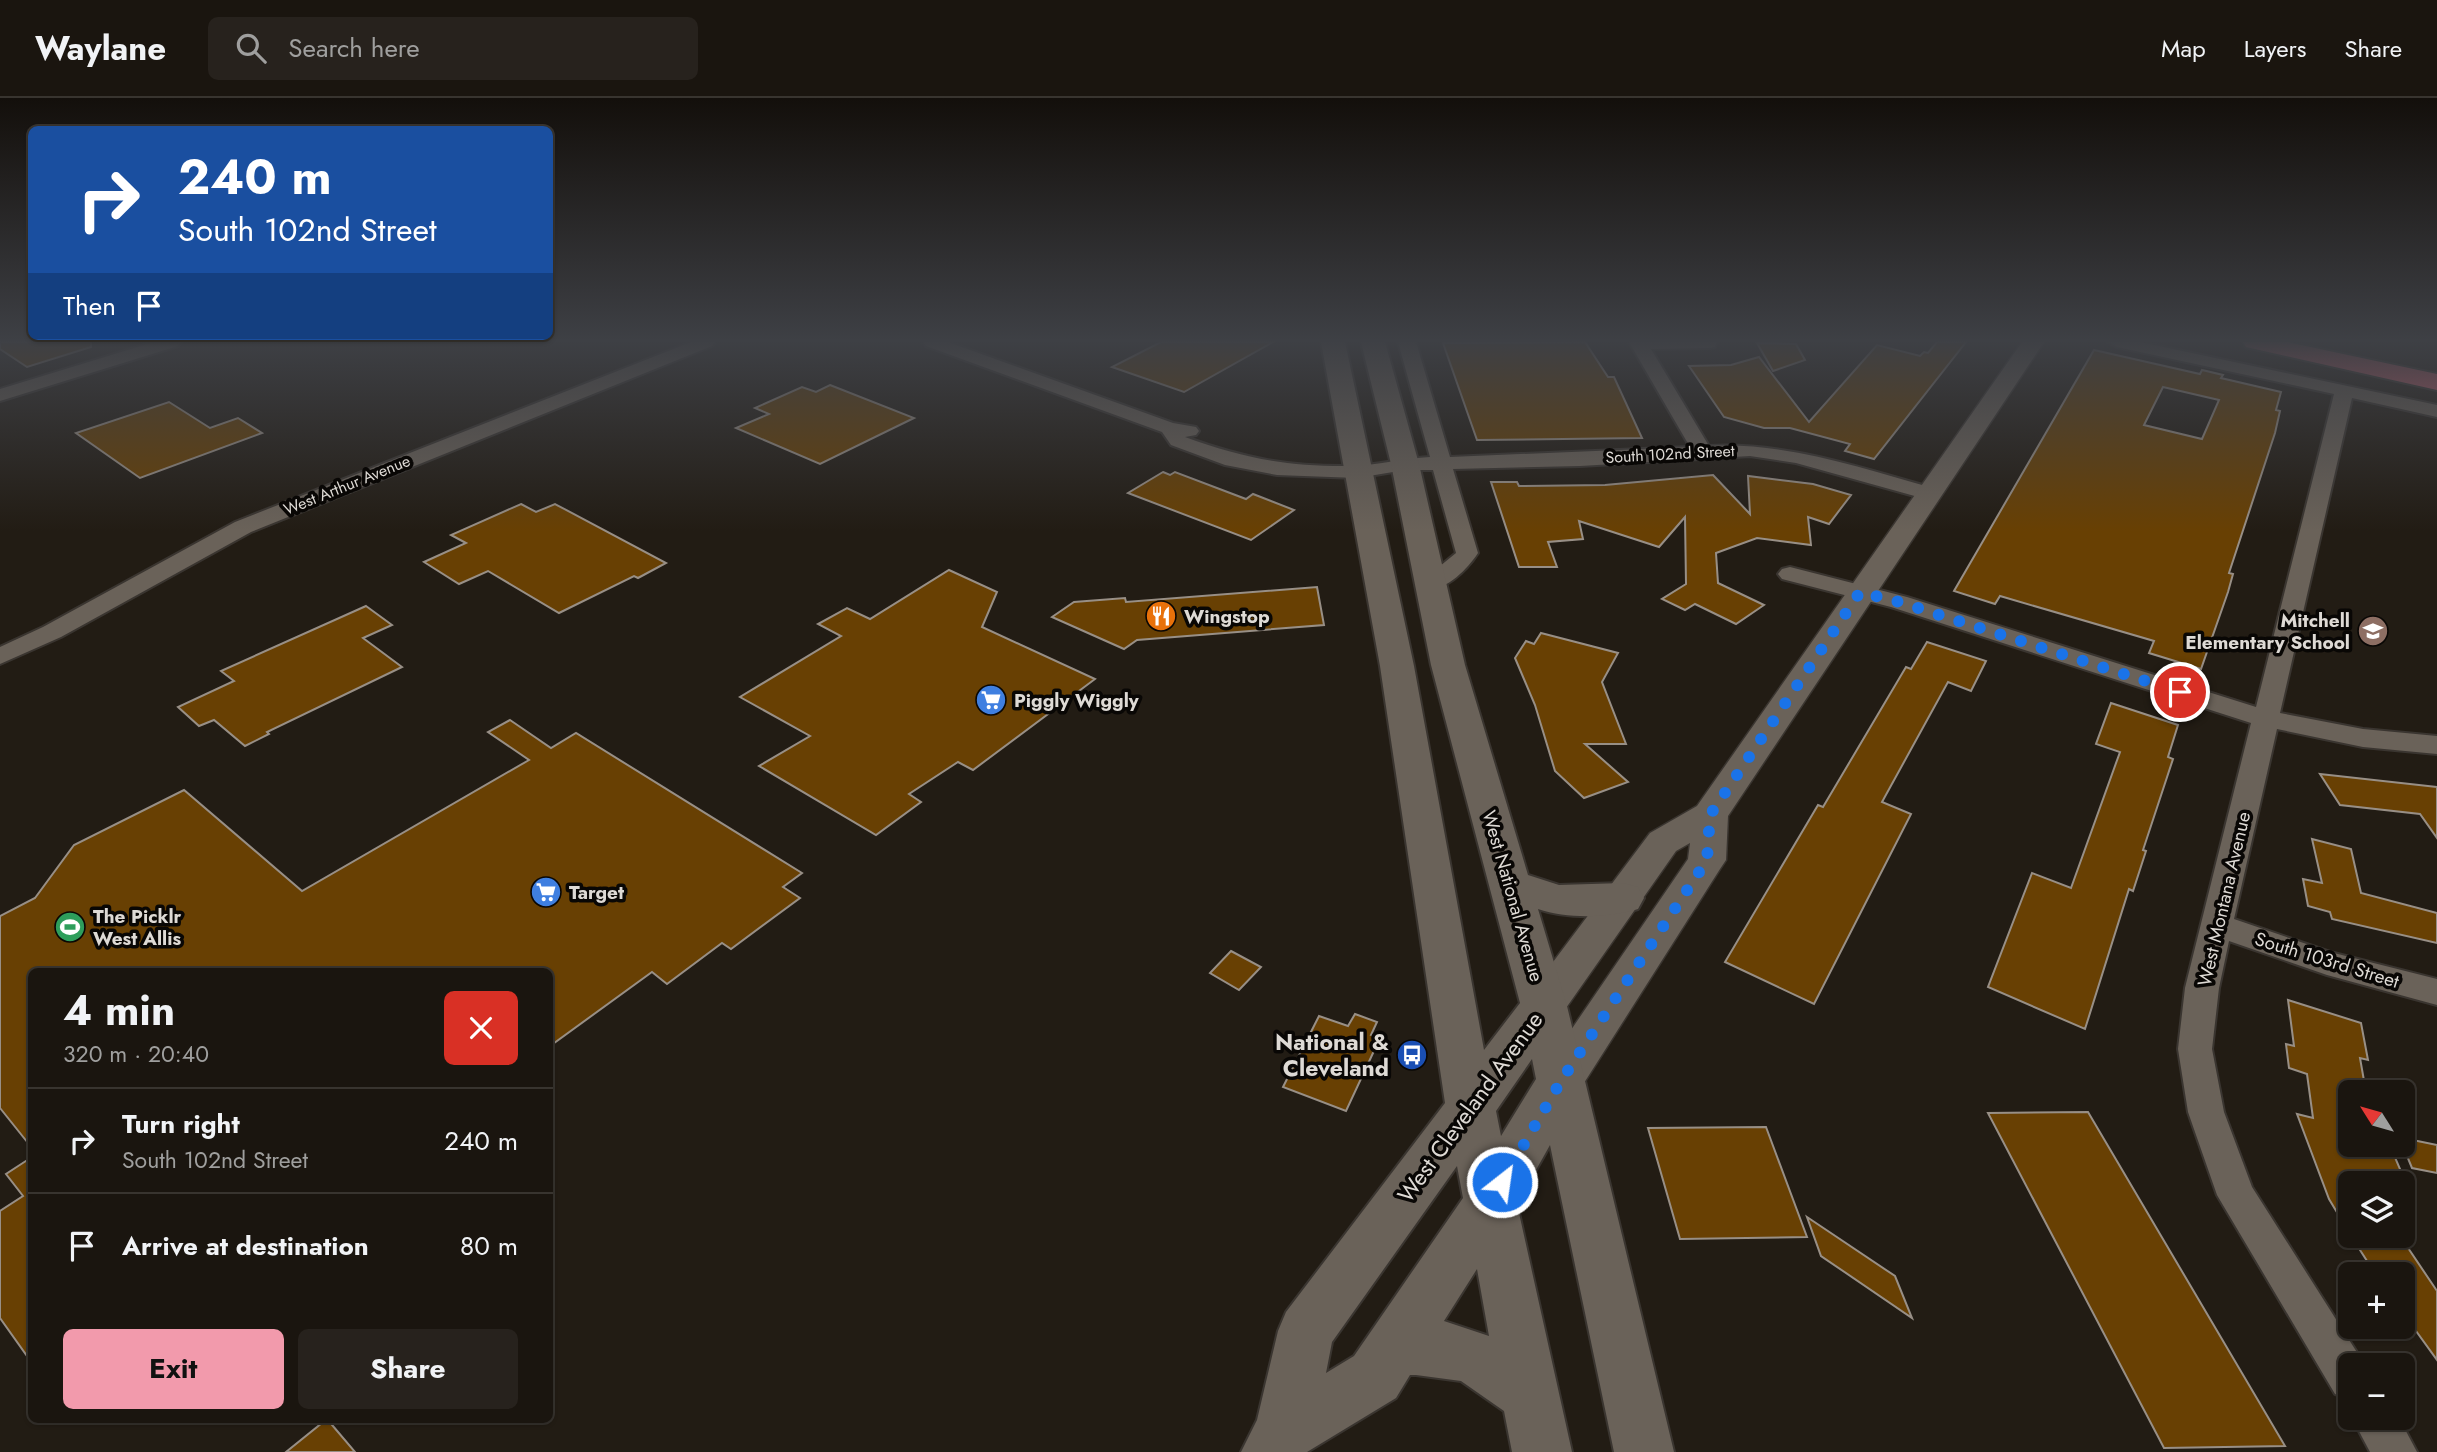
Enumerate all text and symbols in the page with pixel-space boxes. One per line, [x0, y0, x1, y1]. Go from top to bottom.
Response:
search box [208, 17, 698, 80]
text: Waylane [35, 25, 166, 72]
icon: search [232, 29, 270, 67]
text: Search here [288, 29, 420, 67]
text: Map [2161, 31, 2206, 66]
text: Layers [2244, 31, 2306, 66]
text: Share [2344, 31, 2402, 66]
text: 240 m [178, 142, 332, 212]
icon: right [63, 154, 154, 245]
text: South 102nd Street [178, 207, 437, 253]
text: Then [63, 287, 116, 325]
icon: arrive [130, 287, 168, 325]
street label: South 102nd Street [1605, 439, 1735, 469]
street label: West Arthur Avenue [280, 449, 414, 521]
restaurant icon: Wingstop [1144, 599, 1178, 633]
place label: Wingstop [1184, 603, 1270, 630]
place label: Mitchell Elementary School [2185, 607, 2350, 656]
school or university icon: Mitchell Elementary School [2356, 614, 2390, 648]
pin [2150, 662, 2210, 722]
icon: arrive [2161, 673, 2199, 711]
supermarket icon: Piggly Wiggly [974, 683, 1008, 717]
place label: Piggly Wiggly [1014, 687, 1140, 714]
street label: West National Avenue [1476, 807, 1550, 985]
street label: West Montana Avenue [2191, 809, 2257, 989]
supermarket icon: Target [529, 875, 563, 909]
place label: Target [569, 879, 624, 906]
place label: The Picklr West Allis [93, 903, 182, 952]
sports icon: The Picklr West Allis [53, 910, 87, 944]
street label: South 103rd Street [2251, 925, 2403, 995]
text: 4 min [63, 980, 175, 1041]
button: close [444, 991, 518, 1065]
street label: West Cleveland Avenue [1389, 1004, 1551, 1210]
place label: National & Cleveland [1275, 1025, 1389, 1085]
text: 320 m · 20:40 [63, 1037, 209, 1071]
bus stop icon: National & Cleveland [1395, 1038, 1429, 1072]
north arrow [2338, 1080, 2415, 1157]
map controls [2338, 1080, 2415, 1430]
text: Turn right [122, 1105, 240, 1143]
icon: right [63, 1122, 101, 1160]
text: 240 m [444, 1122, 518, 1160]
text: South 102nd Street [122, 1143, 308, 1177]
position arrow [1465, 1145, 1539, 1219]
button: layers [2338, 1171, 2415, 1248]
icon: arrive [63, 1227, 101, 1265]
text: Arrive at destination [122, 1227, 369, 1265]
text: 80 m [460, 1227, 518, 1265]
button: + [2338, 1262, 2415, 1339]
button: Exit [63, 1329, 284, 1409]
button: Share [298, 1329, 518, 1409]
button: − [2338, 1353, 2415, 1430]

